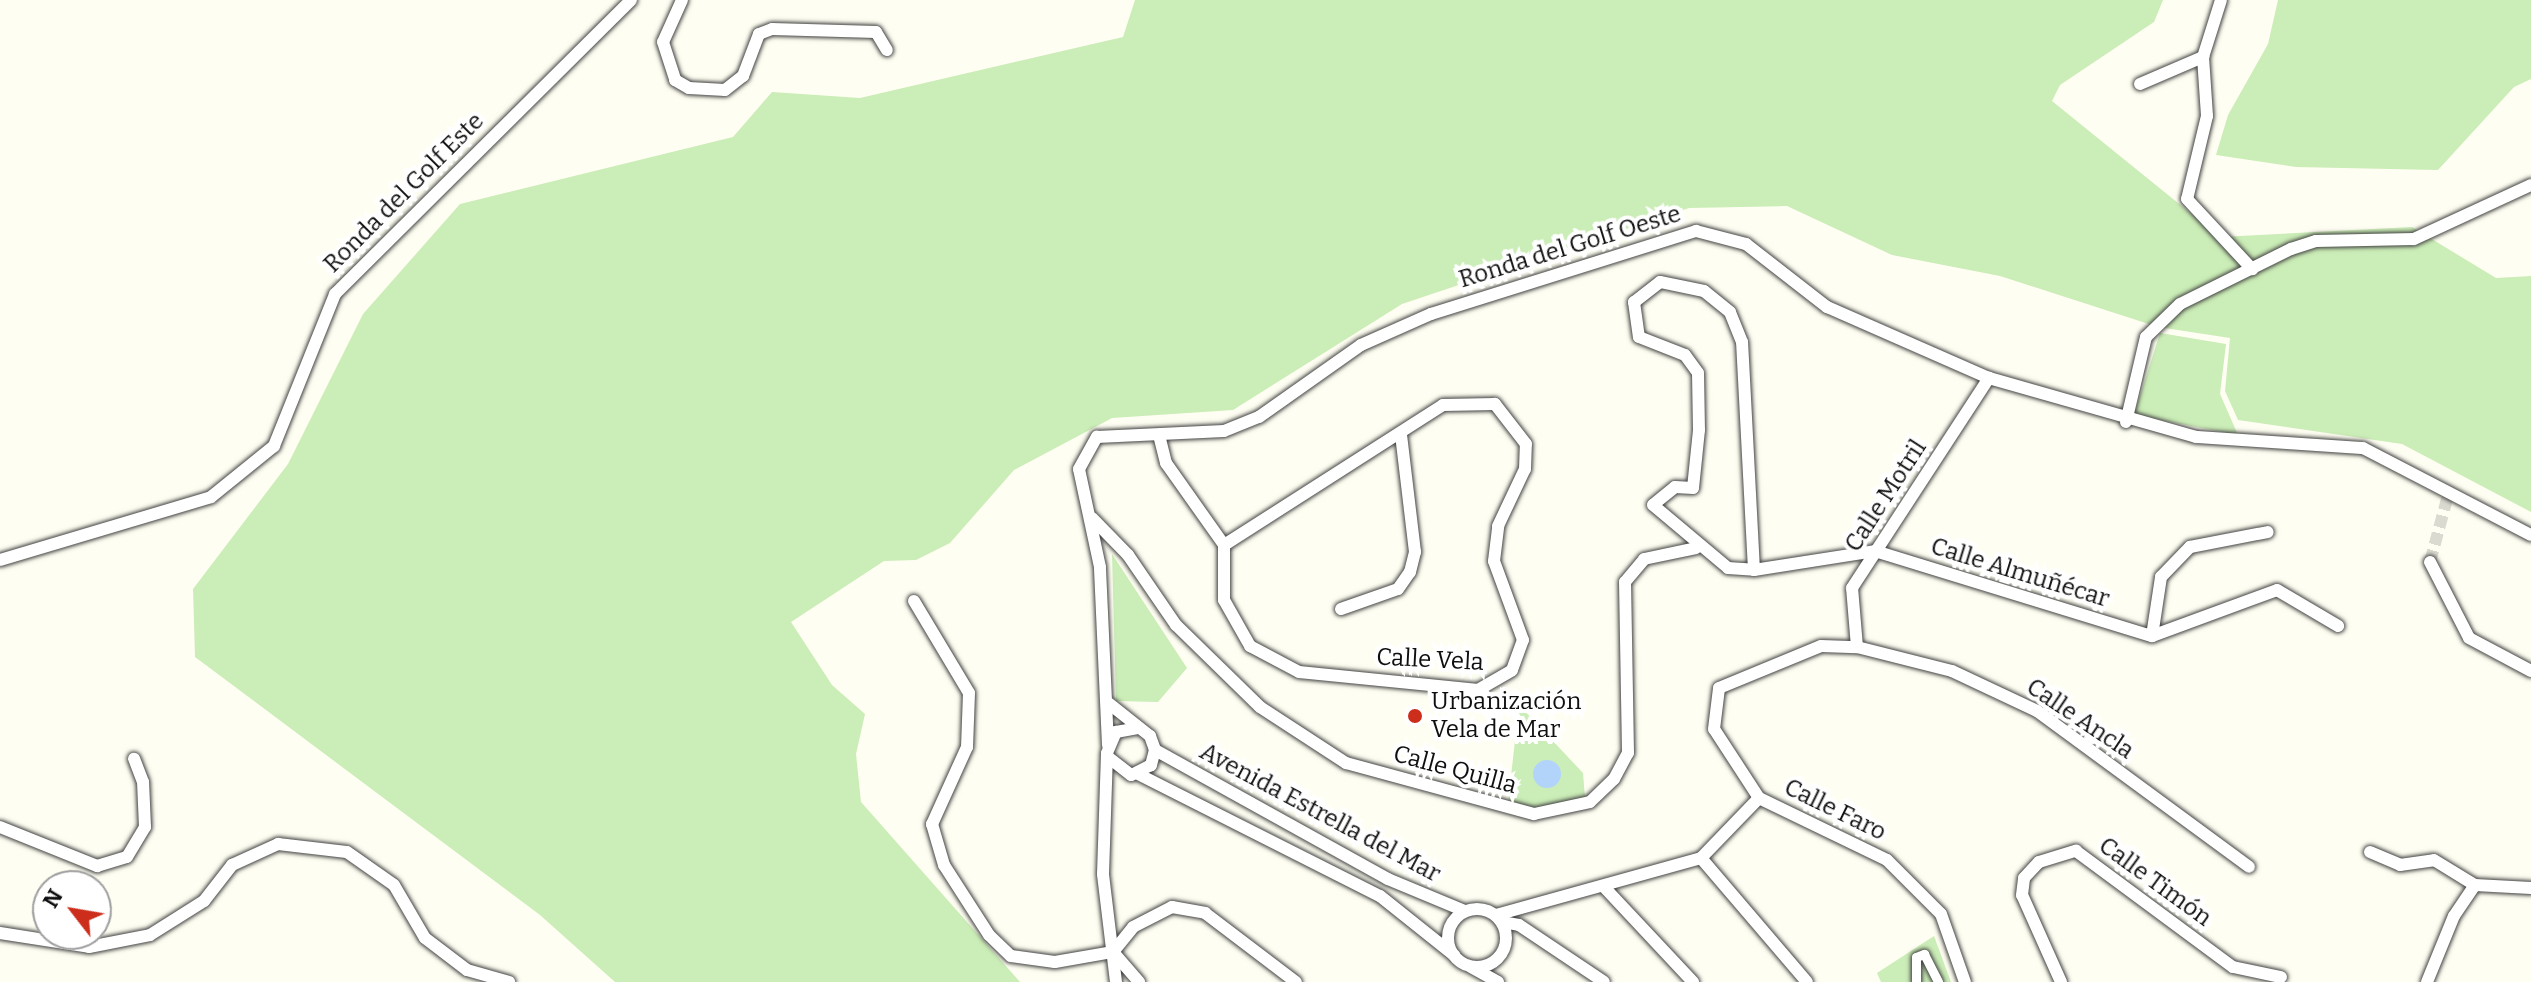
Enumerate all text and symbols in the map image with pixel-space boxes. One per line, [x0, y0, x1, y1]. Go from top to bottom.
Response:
street label: Ronda del Golf Este [318, 107, 490, 279]
street label: Ronda del Golf Oeste [1456, 200, 1684, 294]
street label: Calle Motril [1839, 435, 1933, 557]
street label: Calle Almuñécar [1927, 532, 2113, 614]
street label: Calle Vela [1376, 643, 1484, 677]
street label: Calle Ancla [2021, 673, 2139, 765]
place label: Urbanización Vela de Mar [1431, 688, 1581, 744]
marker: Urbanización Vela de Mar [1406, 707, 1424, 725]
street label: Avenida Estrella del Mar [1195, 737, 1445, 889]
street label: Calle Quilla [1390, 740, 1520, 800]
street label: Calle Faro [1779, 773, 1891, 847]
street label: Calle Timón [2093, 831, 2217, 933]
north arrow [32, 870, 112, 950]
text: N [37, 884, 69, 913]

